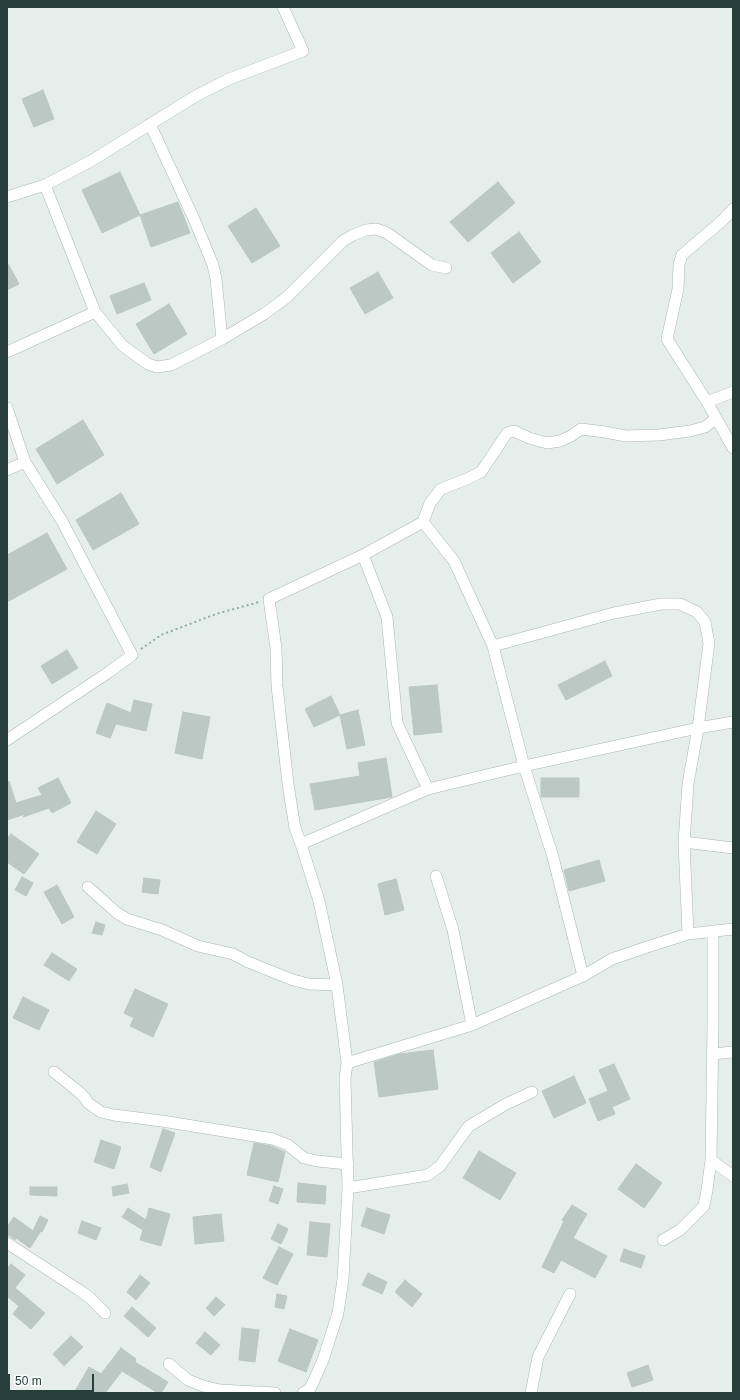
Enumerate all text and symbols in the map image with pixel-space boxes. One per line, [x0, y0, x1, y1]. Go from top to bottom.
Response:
scale bar [10, 1366, 96, 1392]
text: 50 m [15, 1374, 42, 1388]

